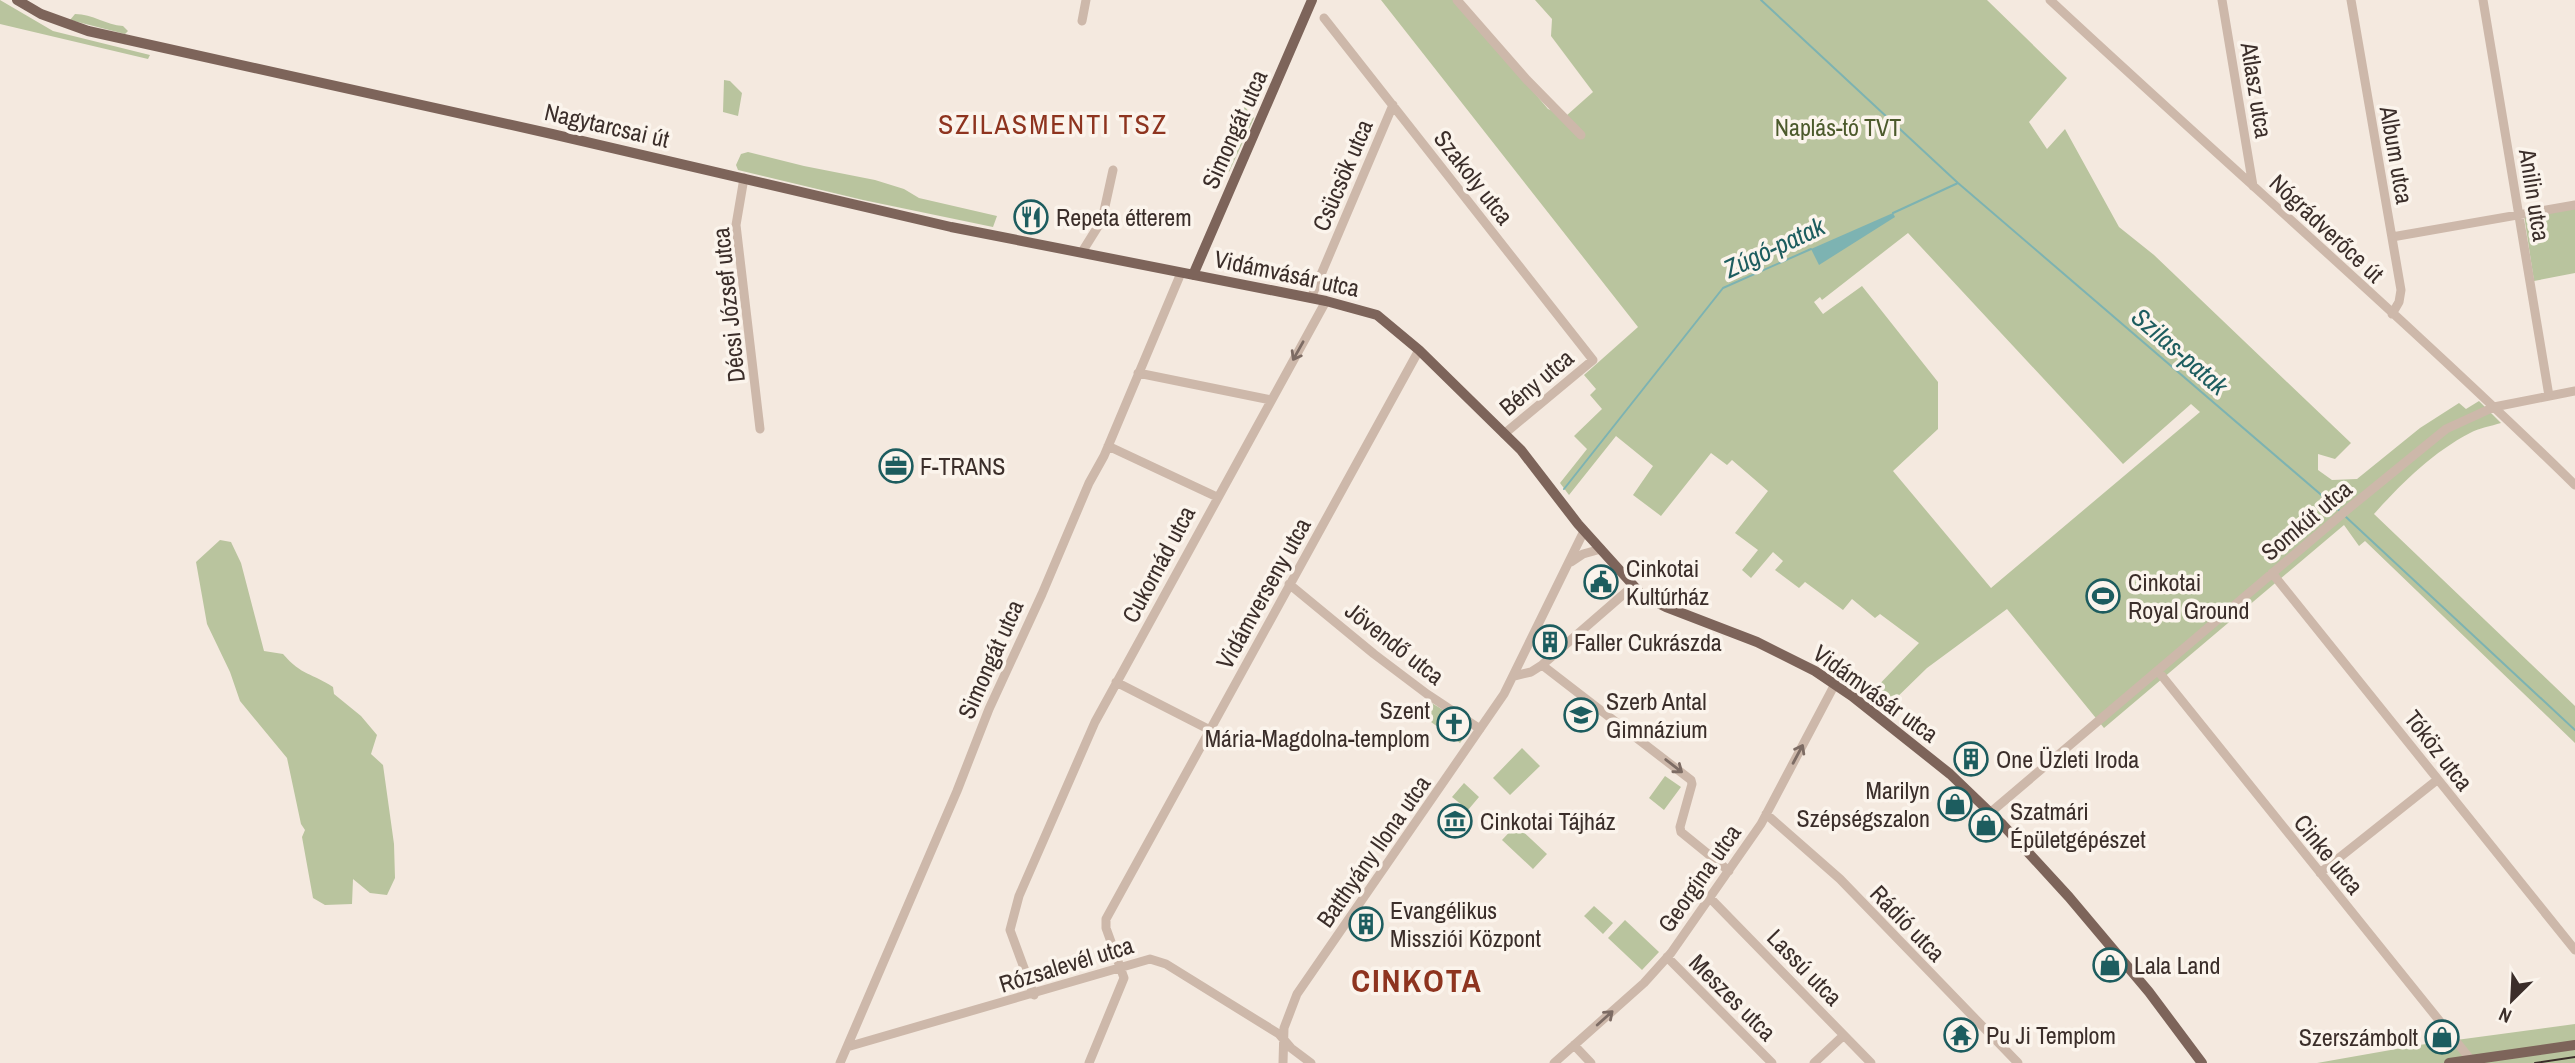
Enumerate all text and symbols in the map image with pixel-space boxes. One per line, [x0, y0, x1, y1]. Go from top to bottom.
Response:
street label: Atlasz utca [2234, 39, 2280, 140]
street label: Simongát utca [1194, 64, 1274, 193]
street label: Nagytarcsai út [542, 95, 673, 155]
street label: Album utca [2373, 103, 2421, 206]
district label: SZILASMENTI TSZ [938, 105, 1168, 143]
park label: Naplás-tó TVT [1775, 111, 1901, 143]
street label: Csücsök utca [1304, 114, 1380, 236]
street label: Szakoly utca [1427, 123, 1521, 231]
street label: Anilin utca [2512, 146, 2558, 243]
street label: Nógrádverőce út [2263, 167, 2391, 290]
restaurant icon: Repeta étterem [1012, 198, 1050, 236]
place label: Repeta étterem [1056, 201, 1192, 233]
water label: Zúgó-patak [1717, 208, 1831, 286]
street label: Décsi József utca [704, 226, 752, 384]
street label: Vidámvásár utca [1212, 242, 1362, 304]
water label: Szilas-patak [2124, 299, 2237, 404]
one-way arrow [1291, 340, 1305, 360]
street label: Bény utca [1492, 342, 1580, 422]
office icon: F-TRANS [877, 447, 915, 485]
place label: F-TRANS [920, 450, 1005, 482]
street label: Somkút utca [2254, 473, 2358, 567]
street label: Cukornád utca [1114, 500, 1202, 628]
street label: Vidámverseny utca [1208, 512, 1318, 674]
place label: Cinkotai Kultúrház [1626, 552, 1709, 612]
public building icon: Cinkotai Kultúrház [1582, 563, 1620, 601]
place label: Cinkotai Royal Ground [2128, 566, 2249, 626]
sports icon: Cinkotai Royal Ground [2084, 577, 2122, 615]
street label: Simongát utca [950, 594, 1030, 723]
street label: Jövendő utca [1339, 594, 1451, 692]
building icon: Faller Cukrászda [1531, 623, 1569, 661]
place label: Faller Cukrászda [1574, 626, 1722, 658]
street label: Vidámvásár utca [1807, 637, 1945, 749]
place label: Szerb Antal Gimnázium [1606, 685, 1708, 745]
place label: Szent Mária-Magdolna-templom [1205, 694, 1431, 754]
school or university icon: Szerb Antal Gimnázium [1562, 696, 1600, 734]
street label: Tóköz utca [2397, 703, 2481, 797]
church icon: Szent Mária-Magdolna-templom [1435, 705, 1473, 743]
building icon: One Üzleti Iroda [1952, 740, 1990, 778]
place label: One Üzleti Iroda [1996, 743, 2139, 775]
one-way arrow [1792, 744, 1806, 764]
one-way arrow [1664, 759, 1682, 774]
street label: Batthyány Ilona utca [1309, 769, 1437, 933]
place label: Marilyn Szépségszalon [1797, 774, 1930, 834]
shop icon: Marilyn Szépségszalon [1936, 785, 1974, 823]
place label: Szatmári Épületgépészet [2010, 795, 2146, 855]
museum icon: Cinkotai Tájház [1436, 802, 1474, 840]
place label: Cinkotai Tájház [1480, 805, 1616, 837]
shop icon: Szatmári Épületgépészet [1967, 806, 2005, 844]
street label: Cinke utca [2287, 807, 2371, 901]
street label: Georgina utca [1650, 818, 1748, 938]
street label: Rádió utca [1863, 878, 1953, 968]
place label: Evangélikus Missziói Központ [1390, 894, 1541, 954]
building icon: Evangélikus Missziói Központ [1347, 905, 1385, 943]
street label: Lassú utca [1760, 922, 1850, 1012]
street label: Rózsalevél utca [995, 928, 1137, 1000]
shop icon: Lala Land [2091, 946, 2129, 984]
street label: Meszes utca [1683, 947, 1783, 1047]
place label: Lala Land [2134, 949, 2220, 981]
district label: CINKOTA [1351, 959, 1483, 1002]
north arrow [2477, 965, 2547, 1035]
text: N [2495, 1001, 2516, 1030]
one-way arrow [1596, 1010, 1614, 1026]
temple icon: Pu Ji Templom [1942, 1016, 1980, 1054]
shop icon: Szerszámbolt [2423, 1018, 2461, 1056]
place label: Pu Ji Templom [1986, 1019, 2116, 1051]
place label: Szerszámbolt [2299, 1021, 2419, 1053]

